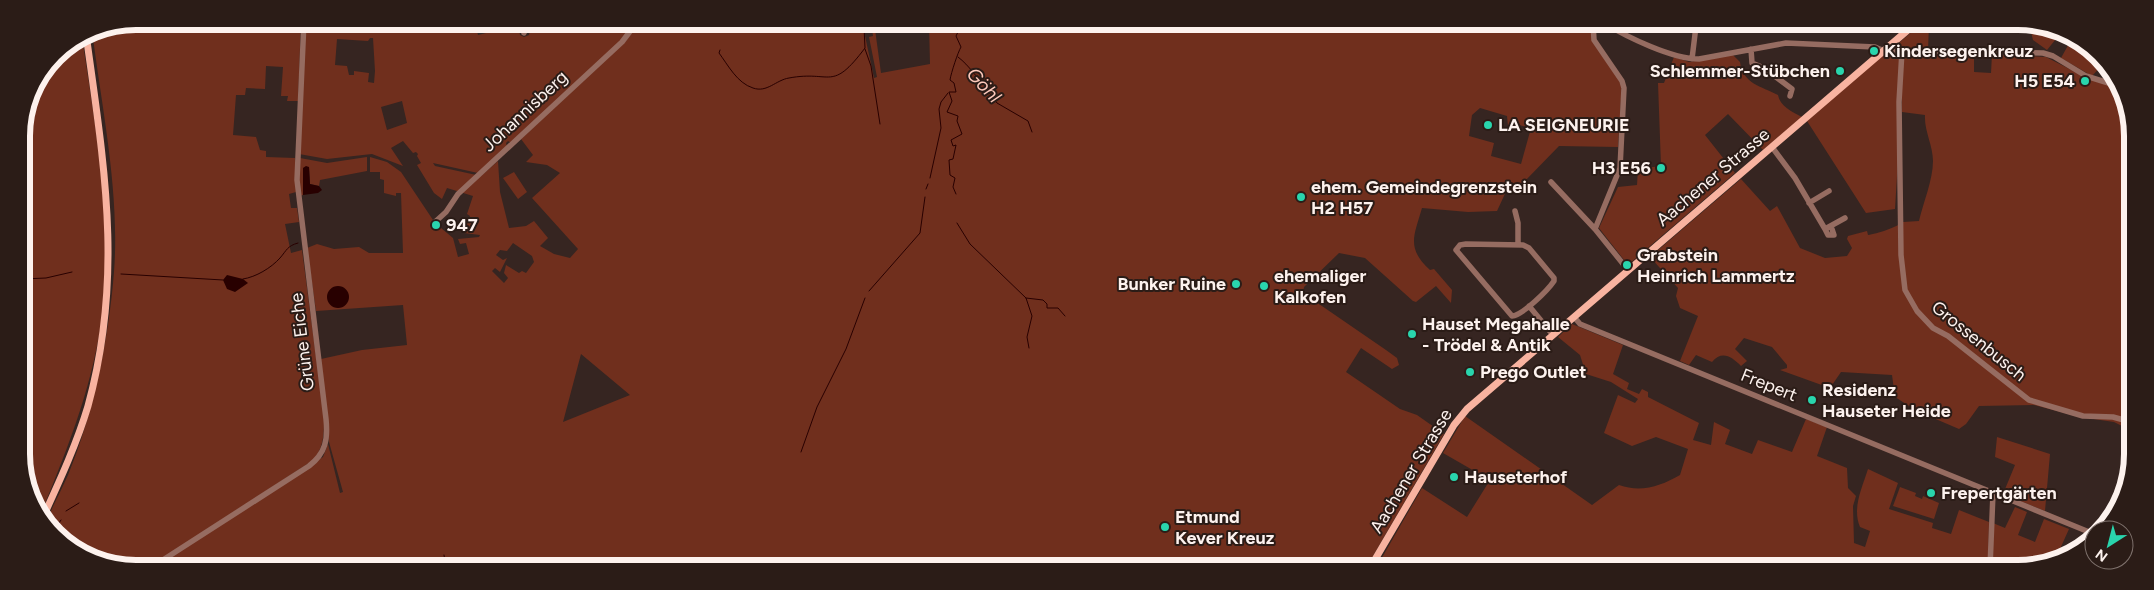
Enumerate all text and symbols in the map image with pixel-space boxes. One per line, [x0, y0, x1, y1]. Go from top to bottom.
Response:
place label: Kindersegenkreuz [1884, 40, 2034, 62]
marker: Kindersegenkreuz [1868, 45, 1880, 57]
place label: Schlemmer-Stübchen [1650, 60, 1830, 82]
water label: Göhl [962, 62, 1007, 108]
marker: Schlemmer-Stübchen [1834, 65, 1846, 77]
street label: Johannisberg [478, 66, 572, 156]
place label: H5 E54 [2014, 70, 2075, 92]
marker: H5 E54 [2079, 75, 2091, 87]
place label: LA SEIGNEURIE [1498, 114, 1630, 136]
marker: LA SEIGNEURIE [1482, 119, 1494, 131]
street label: Aachener Strasse [1652, 123, 1774, 231]
place label: H3 E56 [1592, 157, 1651, 179]
marker: H3 E56 [1655, 162, 1667, 174]
place label: ehem. Gemeindegrenzstein H2 H57 [1311, 176, 1537, 219]
marker: ehem. Gemeindegrenzstein H2 H57 [1295, 191, 1307, 203]
place label: 947 [446, 214, 478, 236]
marker: 947 [430, 219, 442, 231]
place label: Grabstein Heinrich Lammertz [1637, 244, 1795, 287]
marker: Grabstein Heinrich Lammertz [1621, 259, 1633, 271]
place label: ehemaliger Kalkofen [1274, 265, 1366, 308]
place label: Bunker Ruine [1117, 273, 1226, 295]
marker: Bunker Ruine [1230, 278, 1242, 290]
marker: ehemaliger Kalkofen [1258, 280, 1270, 292]
street label: Grüne Eiche [285, 292, 319, 392]
street label: Grossenbusch [1927, 296, 2031, 386]
place label: Hauset Megahalle - Trödel & Antik [1422, 313, 1570, 356]
marker: Hauset Megahalle - Trödel & Antik [1406, 328, 1418, 340]
place label: Prego Outlet [1480, 361, 1586, 383]
street label: Frepert [1738, 364, 1801, 406]
marker: Prego Outlet [1464, 366, 1476, 378]
place label: Residenz Hauseter Heide [1822, 379, 1951, 422]
marker: Residenz Hauseter Heide [1806, 394, 1818, 406]
street label: Aachener Strasse [1365, 405, 1457, 537]
place label: Hauseterhof [1464, 466, 1568, 488]
marker: Hauseterhof [1448, 471, 1460, 483]
place label: Frepertgärten [1941, 482, 2057, 504]
marker: Frepertgärten [1925, 487, 1937, 499]
place label: Etmund Kever Kreuz [1175, 506, 1275, 549]
north arrow [2084, 520, 2134, 570]
marker: Etmund Kever Kreuz [1159, 521, 1171, 533]
text: N [2092, 545, 2111, 565]

